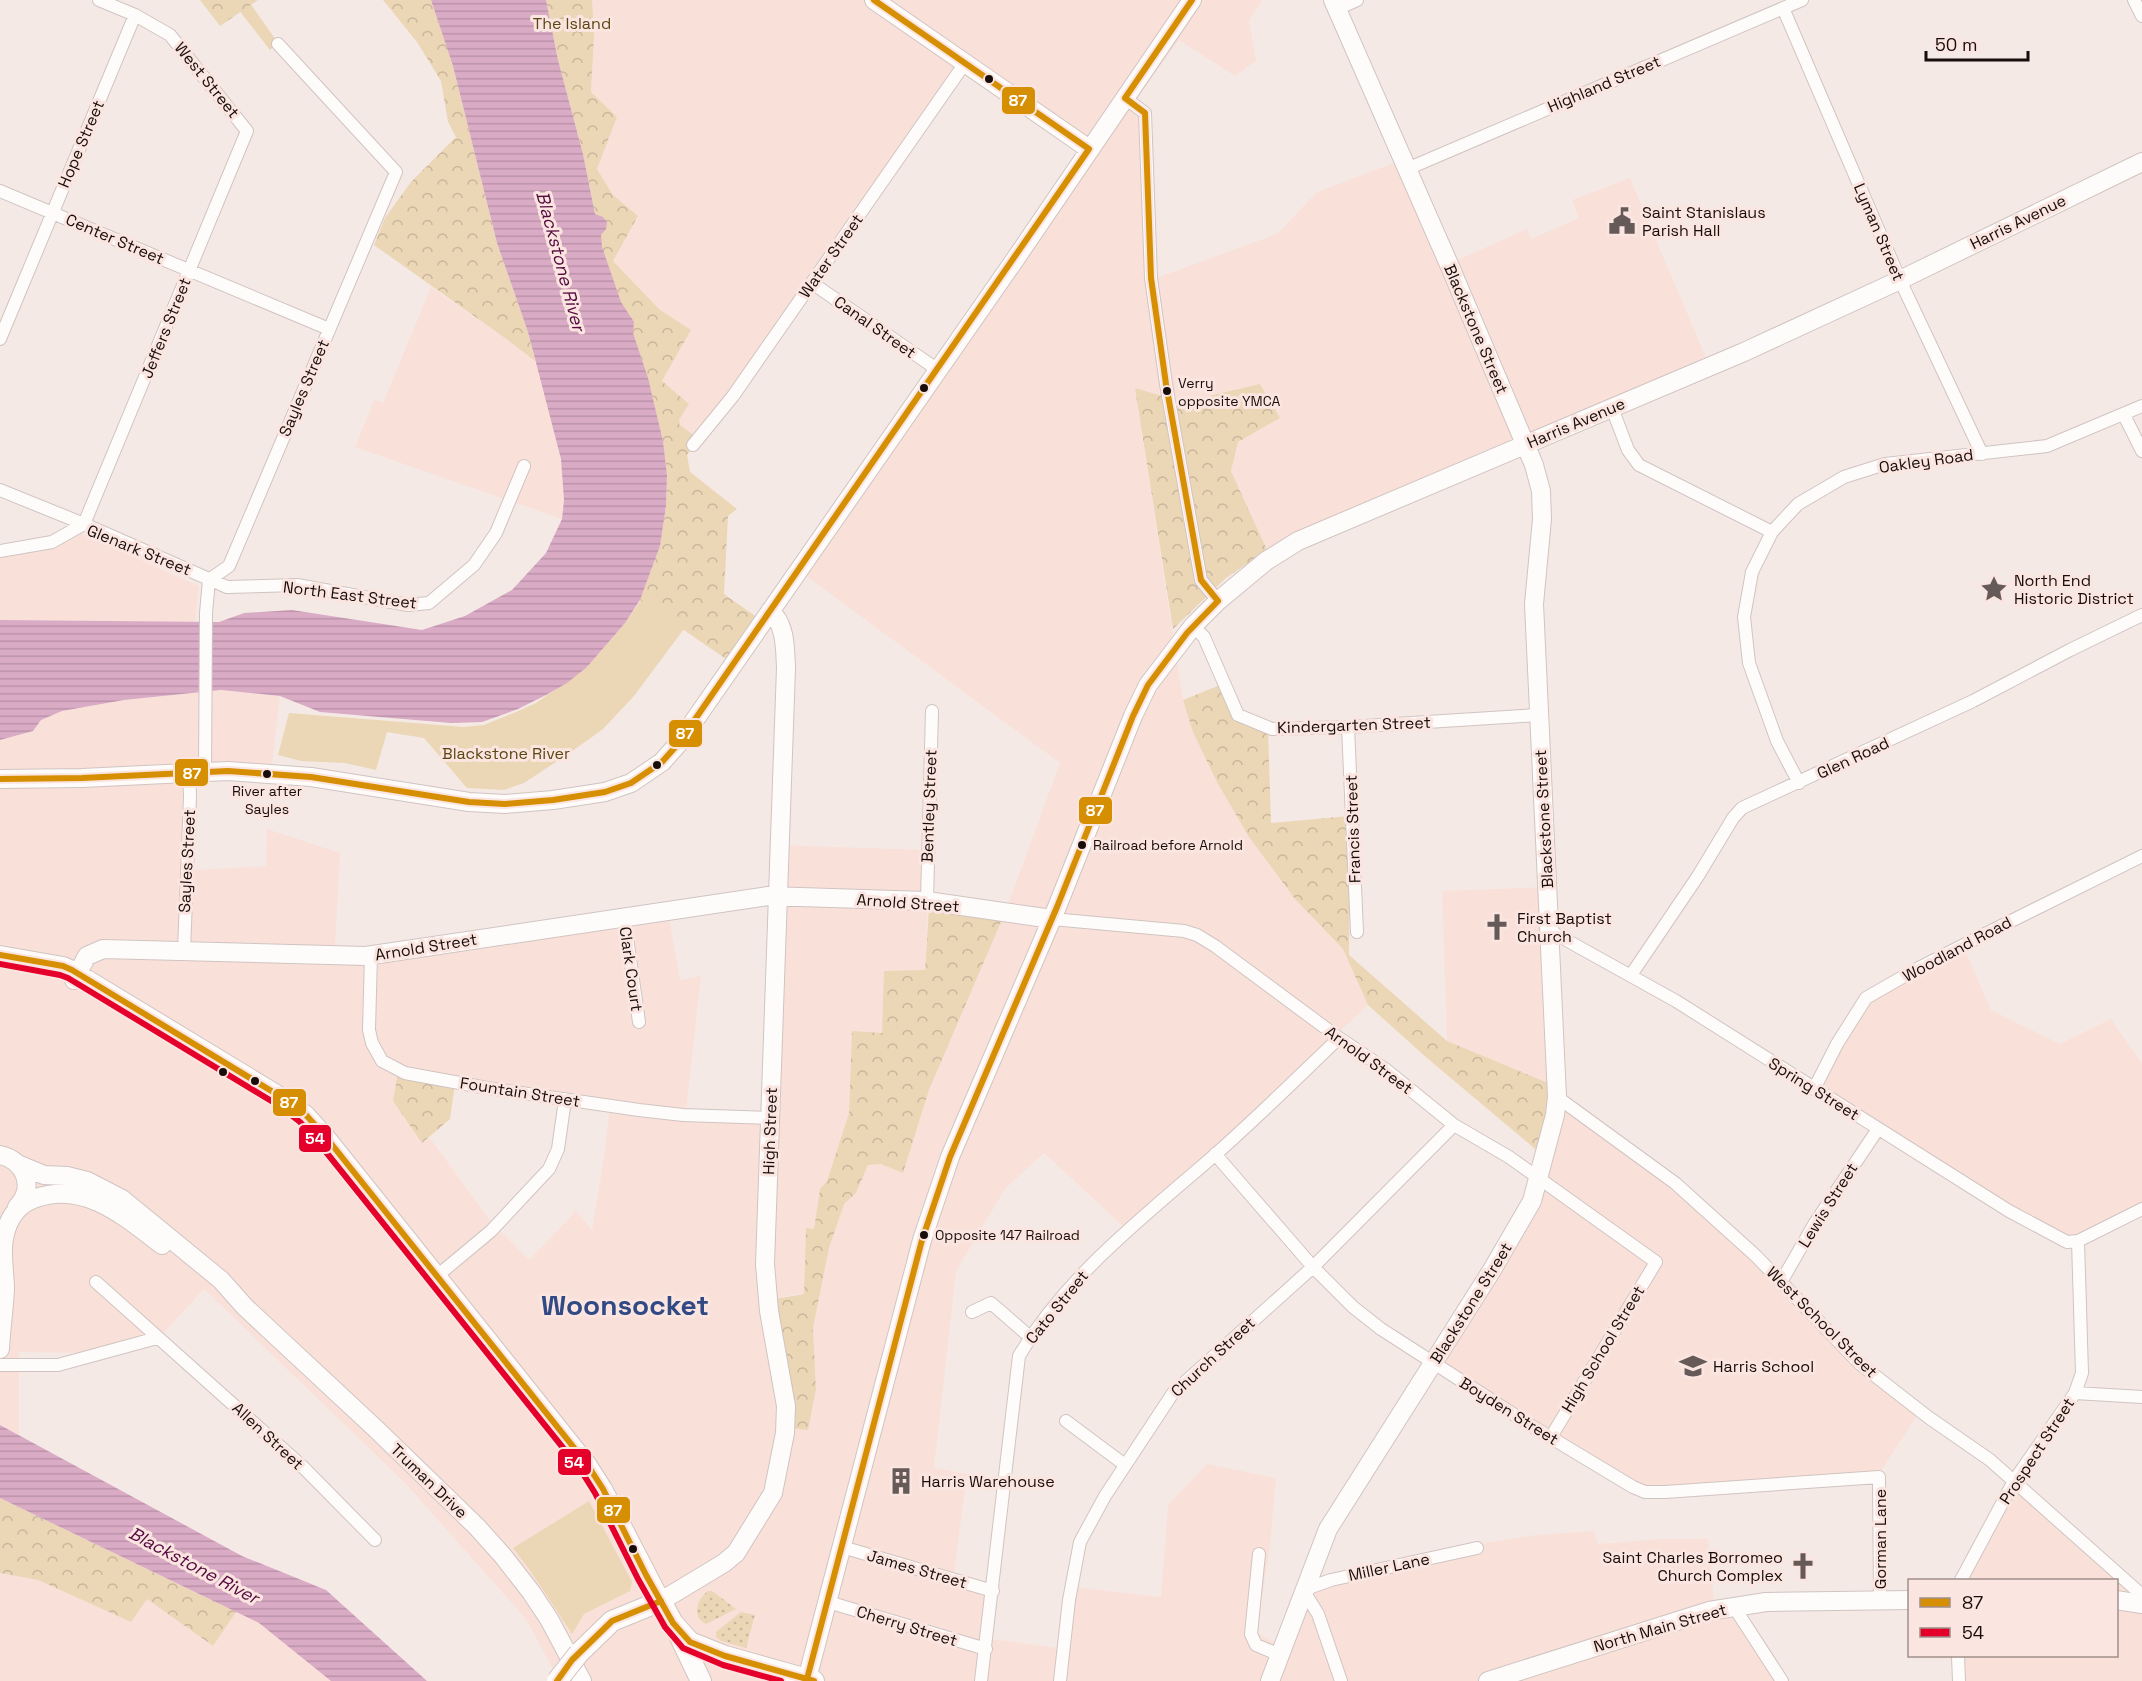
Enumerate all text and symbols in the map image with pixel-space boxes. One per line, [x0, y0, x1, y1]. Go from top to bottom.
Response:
park label: The Island [533, 13, 611, 34]
scale bar [1926, 24, 2028, 62]
text: 50 m [1935, 33, 1977, 56]
street label: West Street [170, 38, 244, 122]
street label: Highland Street [1544, 51, 1664, 117]
unlabelled marker [983, 73, 995, 85]
line badge: 87 [1001, 86, 1036, 115]
text: 87 [1009, 90, 1027, 111]
street label: Hope Street [53, 97, 109, 191]
street label: Lyman Street [1849, 180, 1909, 284]
water label: Blackstone River [531, 189, 591, 336]
street label: Harris Avenue [1966, 190, 2070, 254]
place label: Saint Stanislaus Parish Hall [1642, 202, 1766, 241]
public building icon: Saint Stanislaus Parish Hall [1607, 206, 1637, 236]
street label: Center Street [63, 209, 167, 269]
street label: Water Street [794, 210, 868, 302]
street label: Blackstone Street [1439, 261, 1513, 397]
street label: Jeffers Street [136, 275, 196, 381]
street label: Canal Street [830, 291, 920, 363]
street label: Sayles Street [274, 336, 334, 440]
place label: Verry opposite YMCA [1178, 374, 1281, 410]
unlabelled marker [918, 382, 930, 394]
marker: Verry opposite YMCA [1161, 385, 1173, 397]
street label: Harris Avenue [1524, 393, 1628, 453]
street label: Oakley Road [1877, 444, 1975, 478]
street label: Glenark Street [84, 520, 194, 580]
place label: North End Historic District [2014, 570, 2134, 609]
place icon: North End Historic District [1979, 574, 2009, 604]
street label: North East Street [282, 576, 418, 614]
street label: Kindergarten Street [1277, 712, 1431, 738]
line badge: 87 [668, 719, 703, 748]
text: 87 [676, 723, 694, 744]
street label: Glen Road [1814, 732, 1892, 784]
park label: Blackstone River [442, 743, 570, 764]
street label: Bentley Street [917, 749, 941, 863]
street label: Blackstone Street [1530, 749, 1558, 889]
line badge: 87 [174, 758, 209, 787]
unlabelled marker [651, 759, 663, 771]
text: 87 [183, 763, 201, 784]
marker: River after Sayles [261, 768, 273, 780]
street label: Francis Street [1341, 774, 1365, 884]
place label: River after Sayles [232, 782, 302, 818]
line badge: 87 [1078, 796, 1113, 825]
text: 87 [1086, 800, 1104, 821]
street label: Sayles Street [174, 809, 200, 913]
place label: Railroad before Arnold [1093, 836, 1243, 854]
marker: Railroad before Arnold [1076, 839, 1088, 851]
street label: Arnold Street [856, 889, 960, 917]
place label: First Baptist Church [1517, 908, 1612, 947]
street label: Woodland Road [1899, 911, 2015, 987]
church icon: First Baptist Church [1482, 912, 1512, 942]
street label: Clark Court [615, 925, 647, 1013]
street label: Arnold Street [373, 929, 479, 965]
street label: Arnold Street [1321, 1021, 1417, 1099]
street label: Spring Street [1765, 1053, 1863, 1125]
unlabelled marker [217, 1066, 229, 1078]
street label: Fountain Street [459, 1072, 581, 1112]
unlabelled marker [249, 1075, 261, 1087]
street label: High Street [758, 1087, 782, 1175]
line badge: 87 [272, 1088, 307, 1117]
text: 87 [280, 1092, 298, 1113]
line badge: 54 [298, 1124, 332, 1153]
text: 54 [305, 1128, 325, 1149]
street label: Lewis Street [1794, 1159, 1862, 1251]
place label: Opposite 147 Railroad [935, 1226, 1080, 1244]
marker: Opposite 147 Railroad [918, 1229, 930, 1241]
street label: Blackstone Street [1425, 1239, 1517, 1367]
street label: West School Street [1762, 1262, 1882, 1382]
street label: Cato Street [1021, 1266, 1093, 1348]
street label: High School Street [1557, 1282, 1649, 1416]
district label: Woonsocket [541, 1287, 709, 1323]
street label: Church Street [1166, 1313, 1260, 1401]
school or university icon: Harris School [1678, 1351, 1708, 1381]
place label: Harris School [1713, 1356, 1814, 1377]
street label: Boyden Street [1456, 1372, 1562, 1450]
street label: Prospect Street [1995, 1394, 2079, 1508]
street label: Allen Street [228, 1398, 308, 1474]
street label: Truman Drive [386, 1439, 472, 1523]
line badge: 54 [557, 1448, 592, 1476]
text: 54 [564, 1452, 584, 1473]
building icon: Harris Warehouse [886, 1466, 916, 1496]
place label: Harris Warehouse [921, 1471, 1055, 1492]
street label: Gorman Lane [1870, 1489, 1891, 1589]
line badge: 87 [596, 1496, 631, 1524]
text: 87 [604, 1500, 622, 1521]
water label: Blackstone River [125, 1521, 265, 1610]
unlabelled marker [627, 1543, 639, 1555]
street label: James Street [865, 1545, 969, 1593]
place label: Saint Charles Borromeo Church Complex [1603, 1547, 1783, 1586]
street label: Miller Lane [1346, 1548, 1432, 1586]
church icon: Saint Charles Borromeo Church Complex [1788, 1551, 1818, 1581]
legend [1908, 1579, 2118, 1657]
text: 87 [1962, 1591, 1983, 1614]
street label: North Main Street [1591, 1599, 1729, 1657]
street label: Cherry Street [854, 1601, 960, 1651]
text: 54 [1962, 1621, 1984, 1644]

